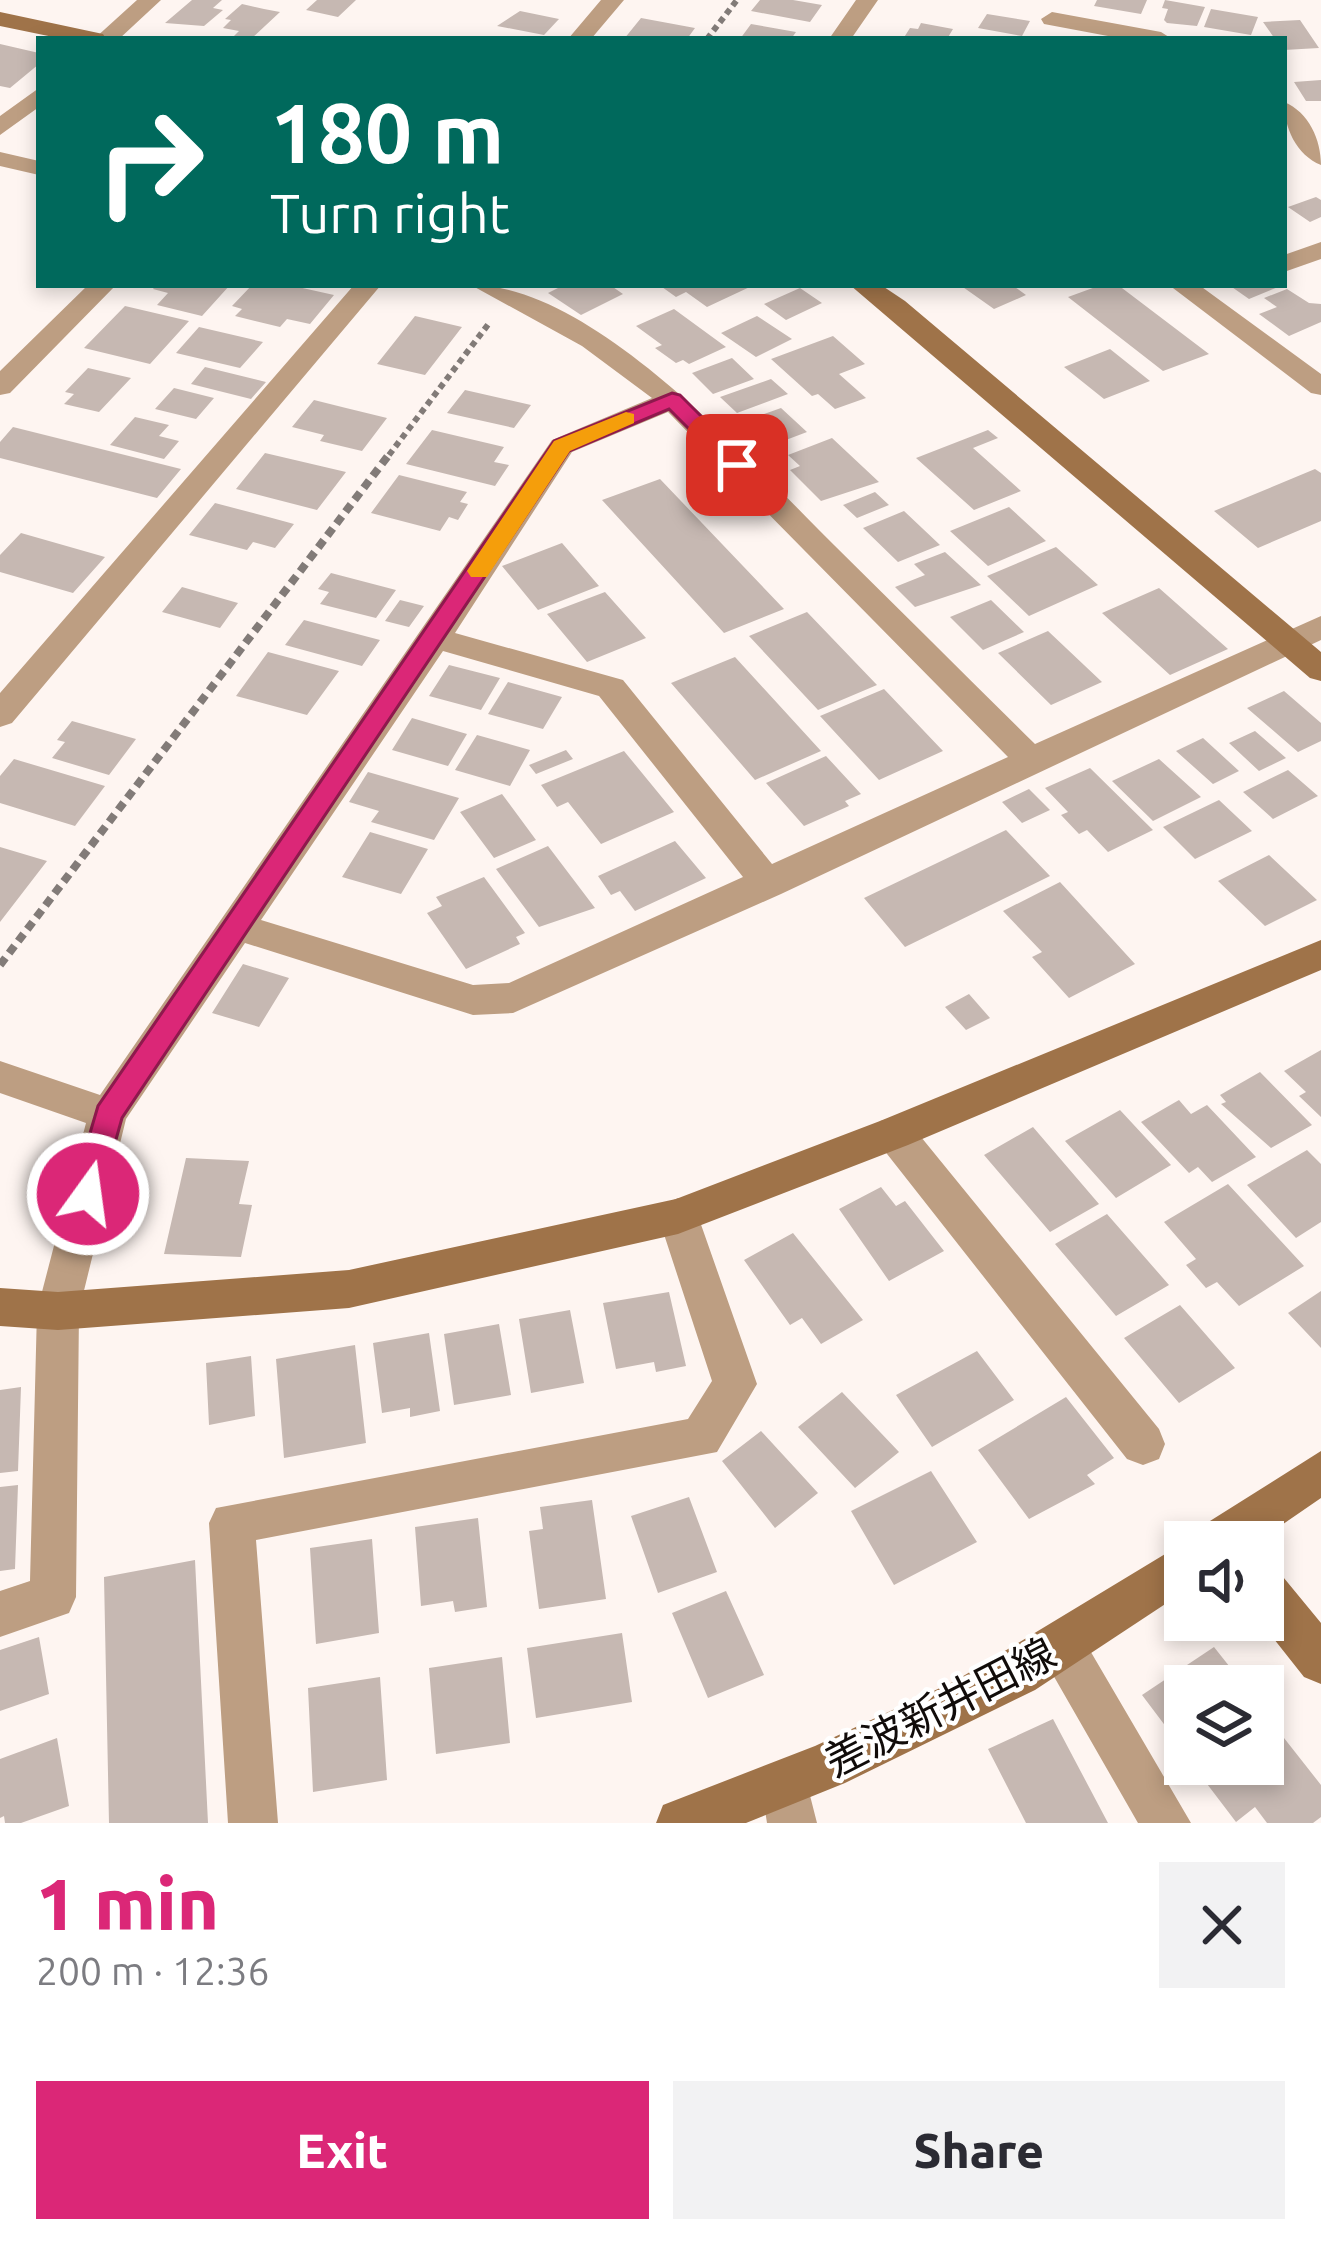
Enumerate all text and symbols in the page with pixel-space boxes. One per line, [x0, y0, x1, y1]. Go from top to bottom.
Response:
icon: right [72, 84, 228, 240]
text: 180 m [270, 85, 504, 179]
text: Turn right [270, 183, 510, 243]
pin [686, 414, 788, 516]
icon: arrive [704, 432, 770, 498]
position arrow [25, 1131, 151, 1257]
map controls [1164, 1521, 1284, 1785]
button: sound [1164, 1521, 1284, 1641]
street label: 差波新井田線 [817, 1628, 1063, 1785]
button: layers [1164, 1665, 1284, 1785]
button: close [1159, 1862, 1285, 1988]
text: 1 min [36, 1863, 219, 1944]
text: 200 m · 12:36 [36, 1949, 270, 1992]
button: Exit [36, 2081, 649, 2219]
button: Share [673, 2081, 1285, 2219]

